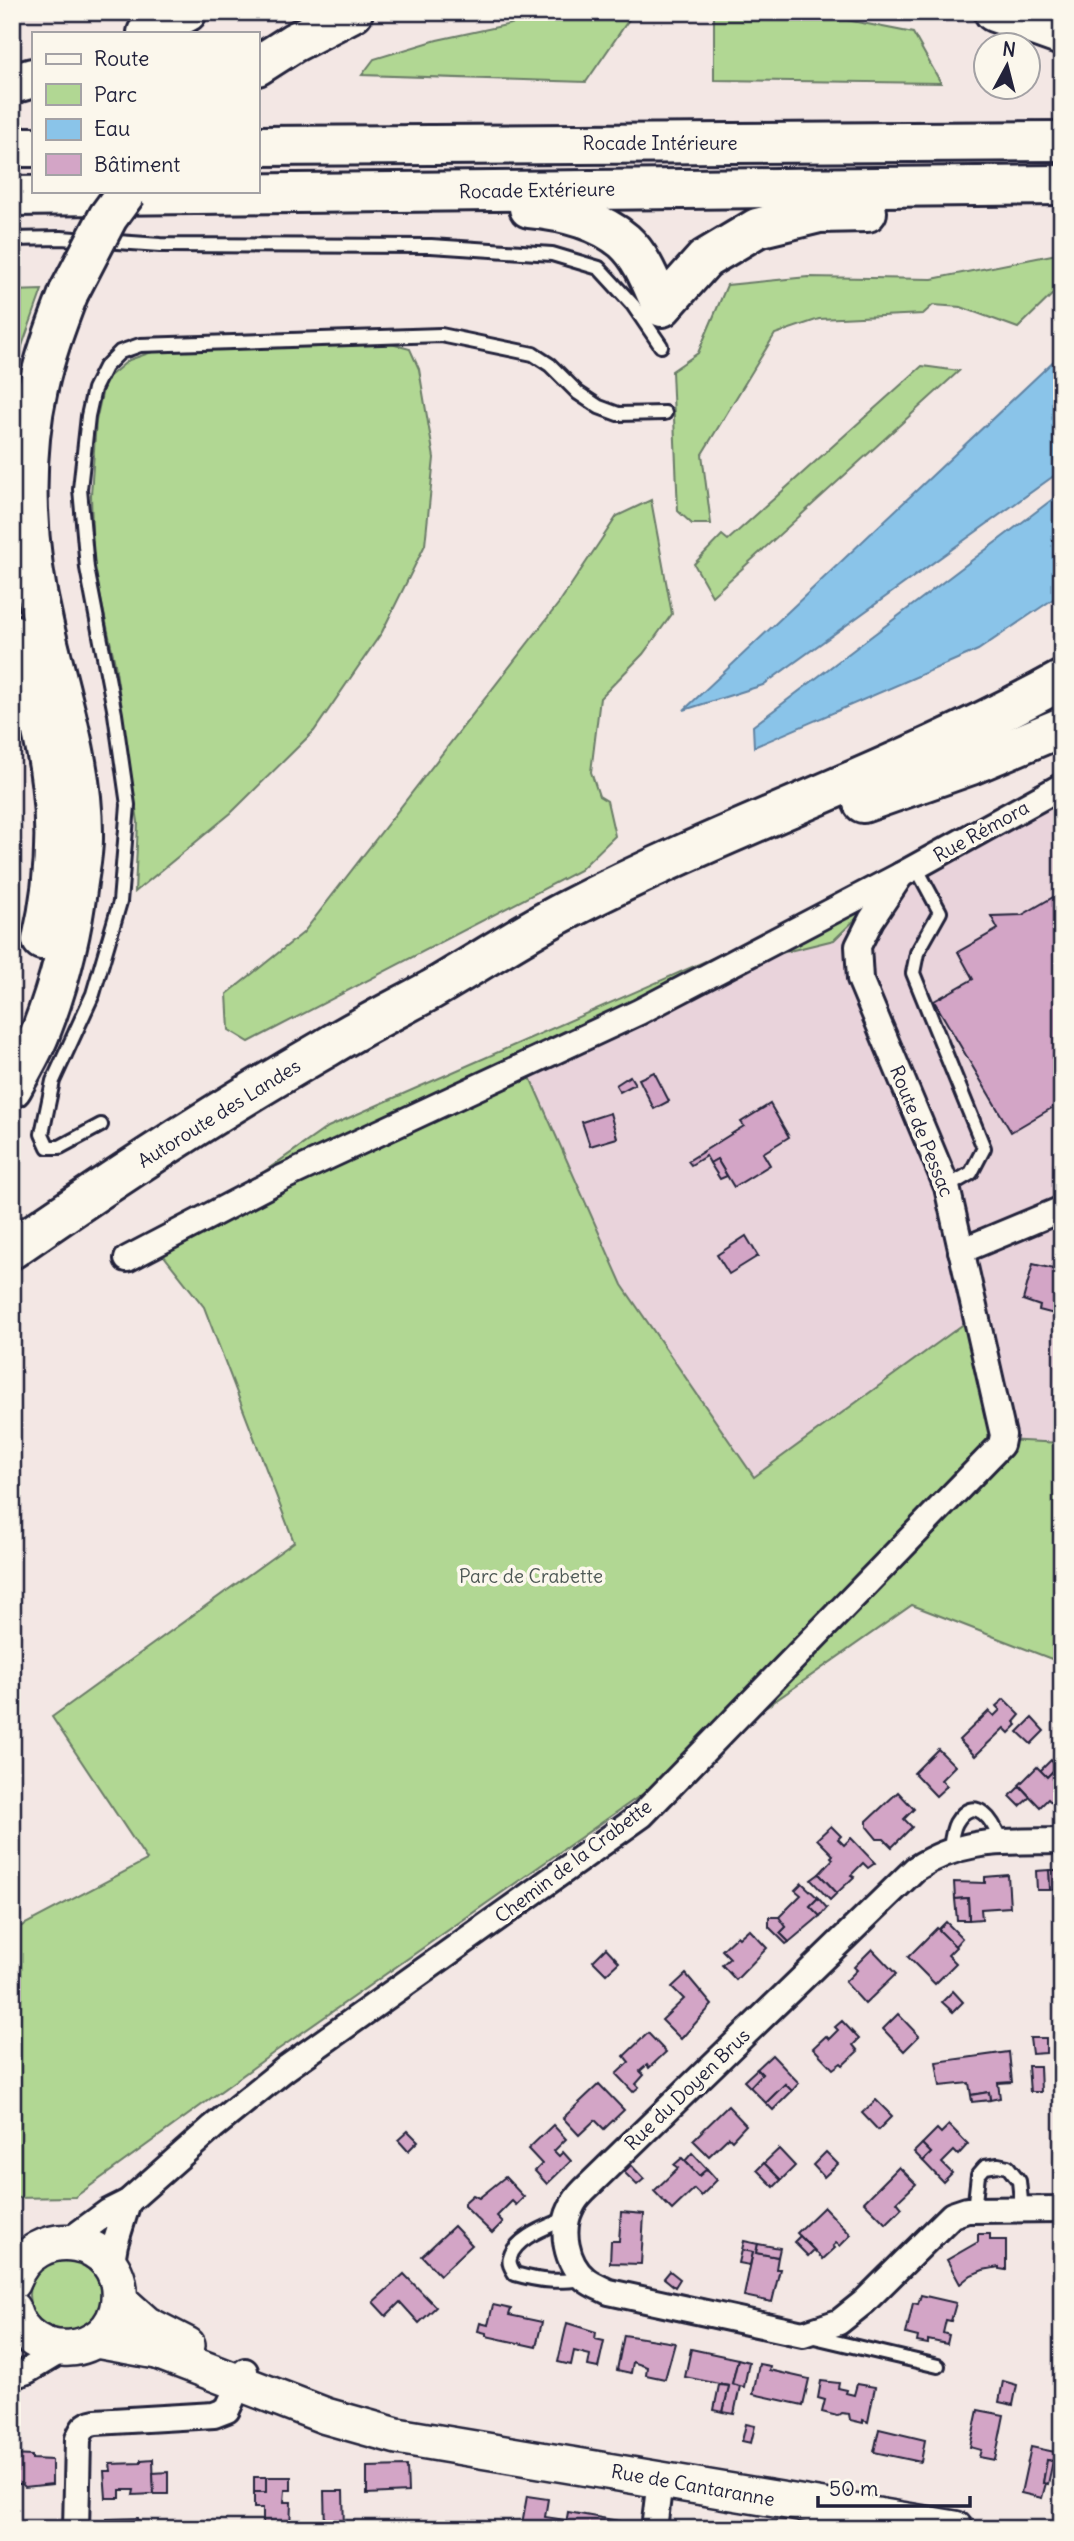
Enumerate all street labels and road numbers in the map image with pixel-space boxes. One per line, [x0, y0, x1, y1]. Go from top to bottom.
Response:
street label: Rocade Intérieure [583, 131, 737, 155]
street label: Rocade Extérieure [459, 177, 615, 203]
street label: Rue Rémora [929, 795, 1033, 867]
street label: Autoroute des Landes [133, 1053, 305, 1173]
street label: Route de Pessac [885, 1062, 959, 1200]
street label: Chemin de la Crabette [490, 1794, 656, 1928]
street label: Rue du Doyen Brus [619, 2023, 755, 2155]
street label: Rue de Cantaranne [609, 2459, 777, 2511]

